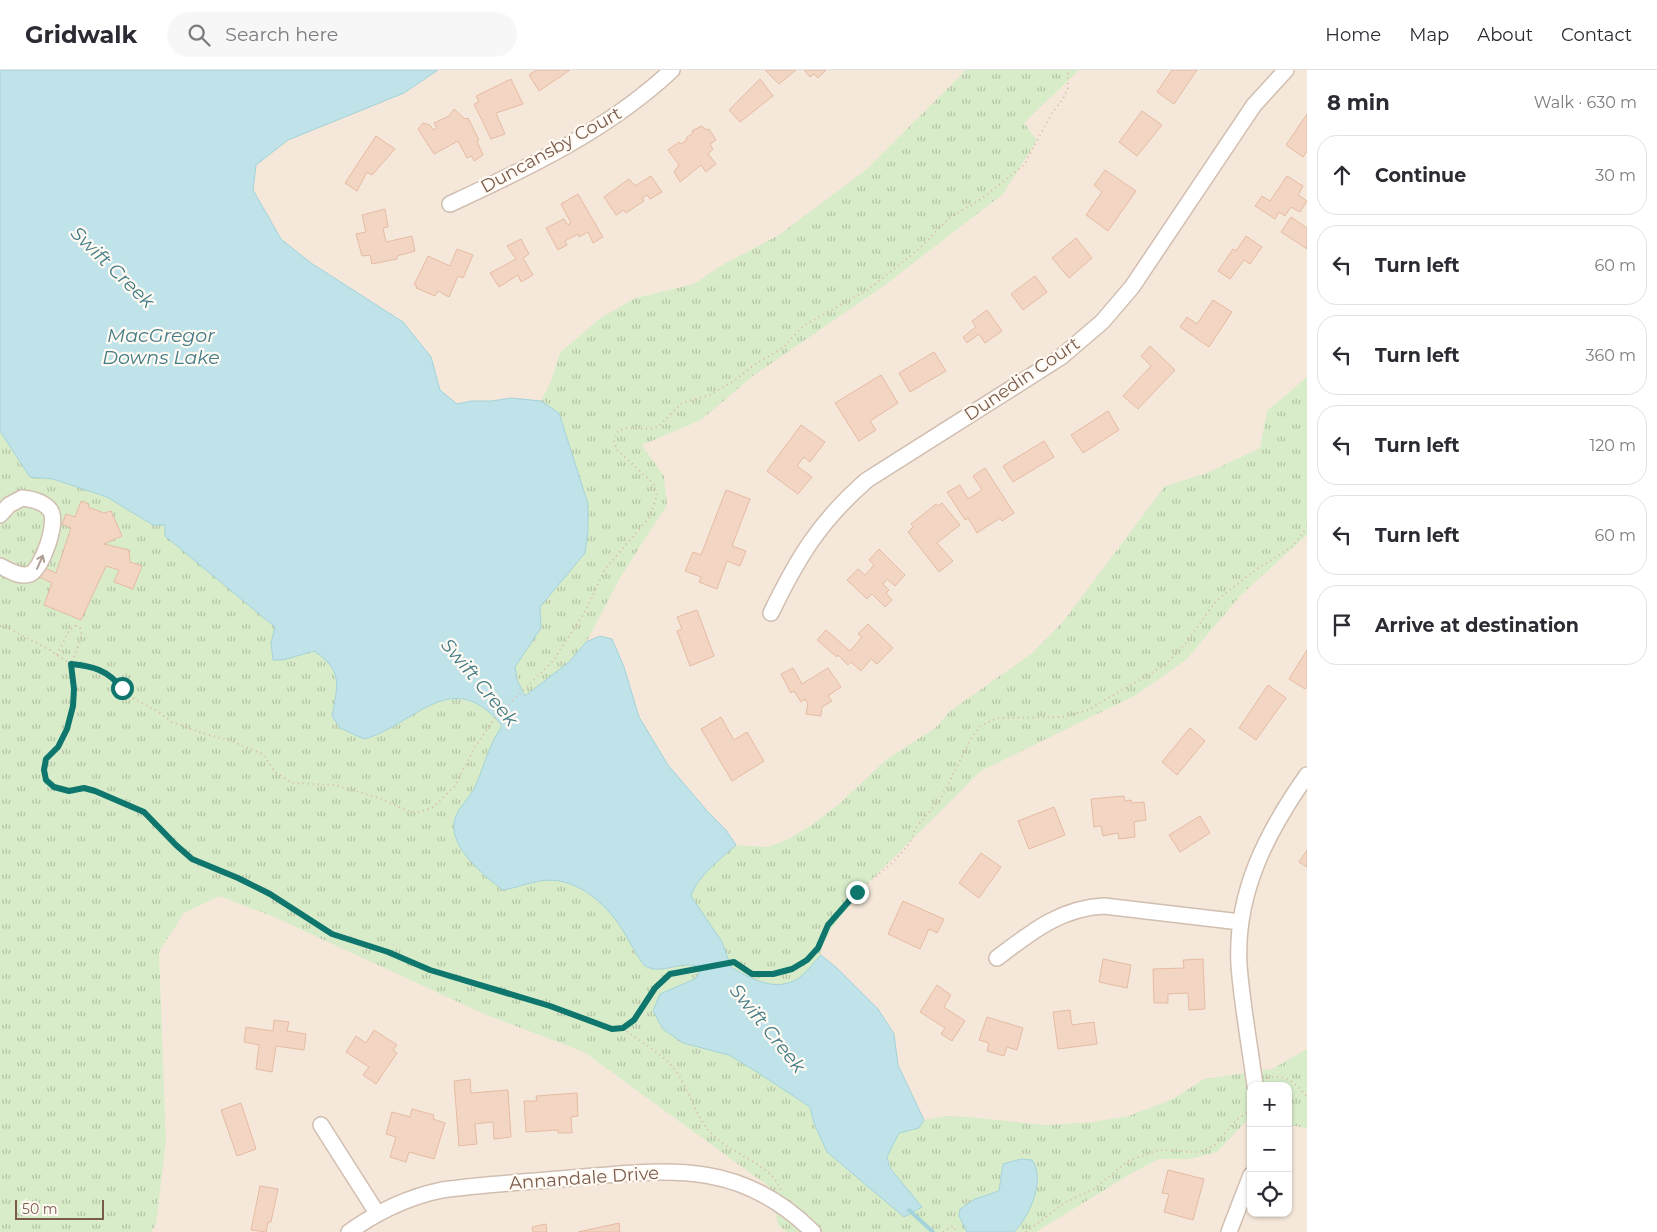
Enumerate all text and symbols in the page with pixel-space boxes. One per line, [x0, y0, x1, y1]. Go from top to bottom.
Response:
search box [167, 12, 517, 57]
text: Gridwalk [25, 20, 137, 49]
icon: search [185, 21, 213, 49]
text: Search here [225, 23, 338, 46]
text: Home [1325, 24, 1381, 46]
text: Map [1409, 24, 1449, 46]
text: About [1477, 24, 1533, 46]
text: Contact [1561, 24, 1632, 46]
text: 8 min [1327, 90, 1390, 115]
text: Walk · 630 m [1534, 93, 1637, 112]
street label: Duncansby Court [477, 102, 625, 198]
icon: ahead [1328, 161, 1356, 189]
text: Continue [1375, 164, 1466, 187]
text: 30 m [1595, 166, 1636, 185]
water label: Swift Creek [66, 222, 160, 314]
icon: left [1328, 251, 1356, 279]
text: Turn left [1375, 254, 1460, 277]
text: 60 m [1594, 256, 1636, 275]
water label: MacGregor Downs Lake [102, 324, 220, 369]
street label: Dunedin Court [960, 332, 1084, 426]
icon: left [1328, 341, 1356, 369]
text: Turn left [1375, 344, 1460, 367]
text: 360 m [1585, 346, 1636, 365]
icon: left [1328, 431, 1356, 459]
text: Turn left [1375, 434, 1460, 457]
text: 120 m [1589, 436, 1636, 455]
icon: left [1328, 521, 1356, 549]
text: Turn left [1375, 524, 1460, 547]
text: 60 m [1594, 526, 1636, 545]
one-way arrow [36, 555, 45, 570]
icon: arrive [1328, 611, 1356, 639]
text: Arrive at destination [1375, 614, 1579, 637]
water label: Swift Creek [436, 634, 524, 732]
route start [111, 677, 134, 700]
route end [846, 881, 869, 904]
water label: Swift Creek [725, 979, 811, 1078]
map controls [1247, 1082, 1292, 1217]
button: + [1247, 1082, 1292, 1127]
button: − [1247, 1127, 1292, 1172]
street label: Annandale Drive [508, 1162, 660, 1194]
button: locate [1247, 1172, 1292, 1217]
scale bar [15, 1197, 104, 1220]
text: 50 m [22, 1200, 58, 1218]

